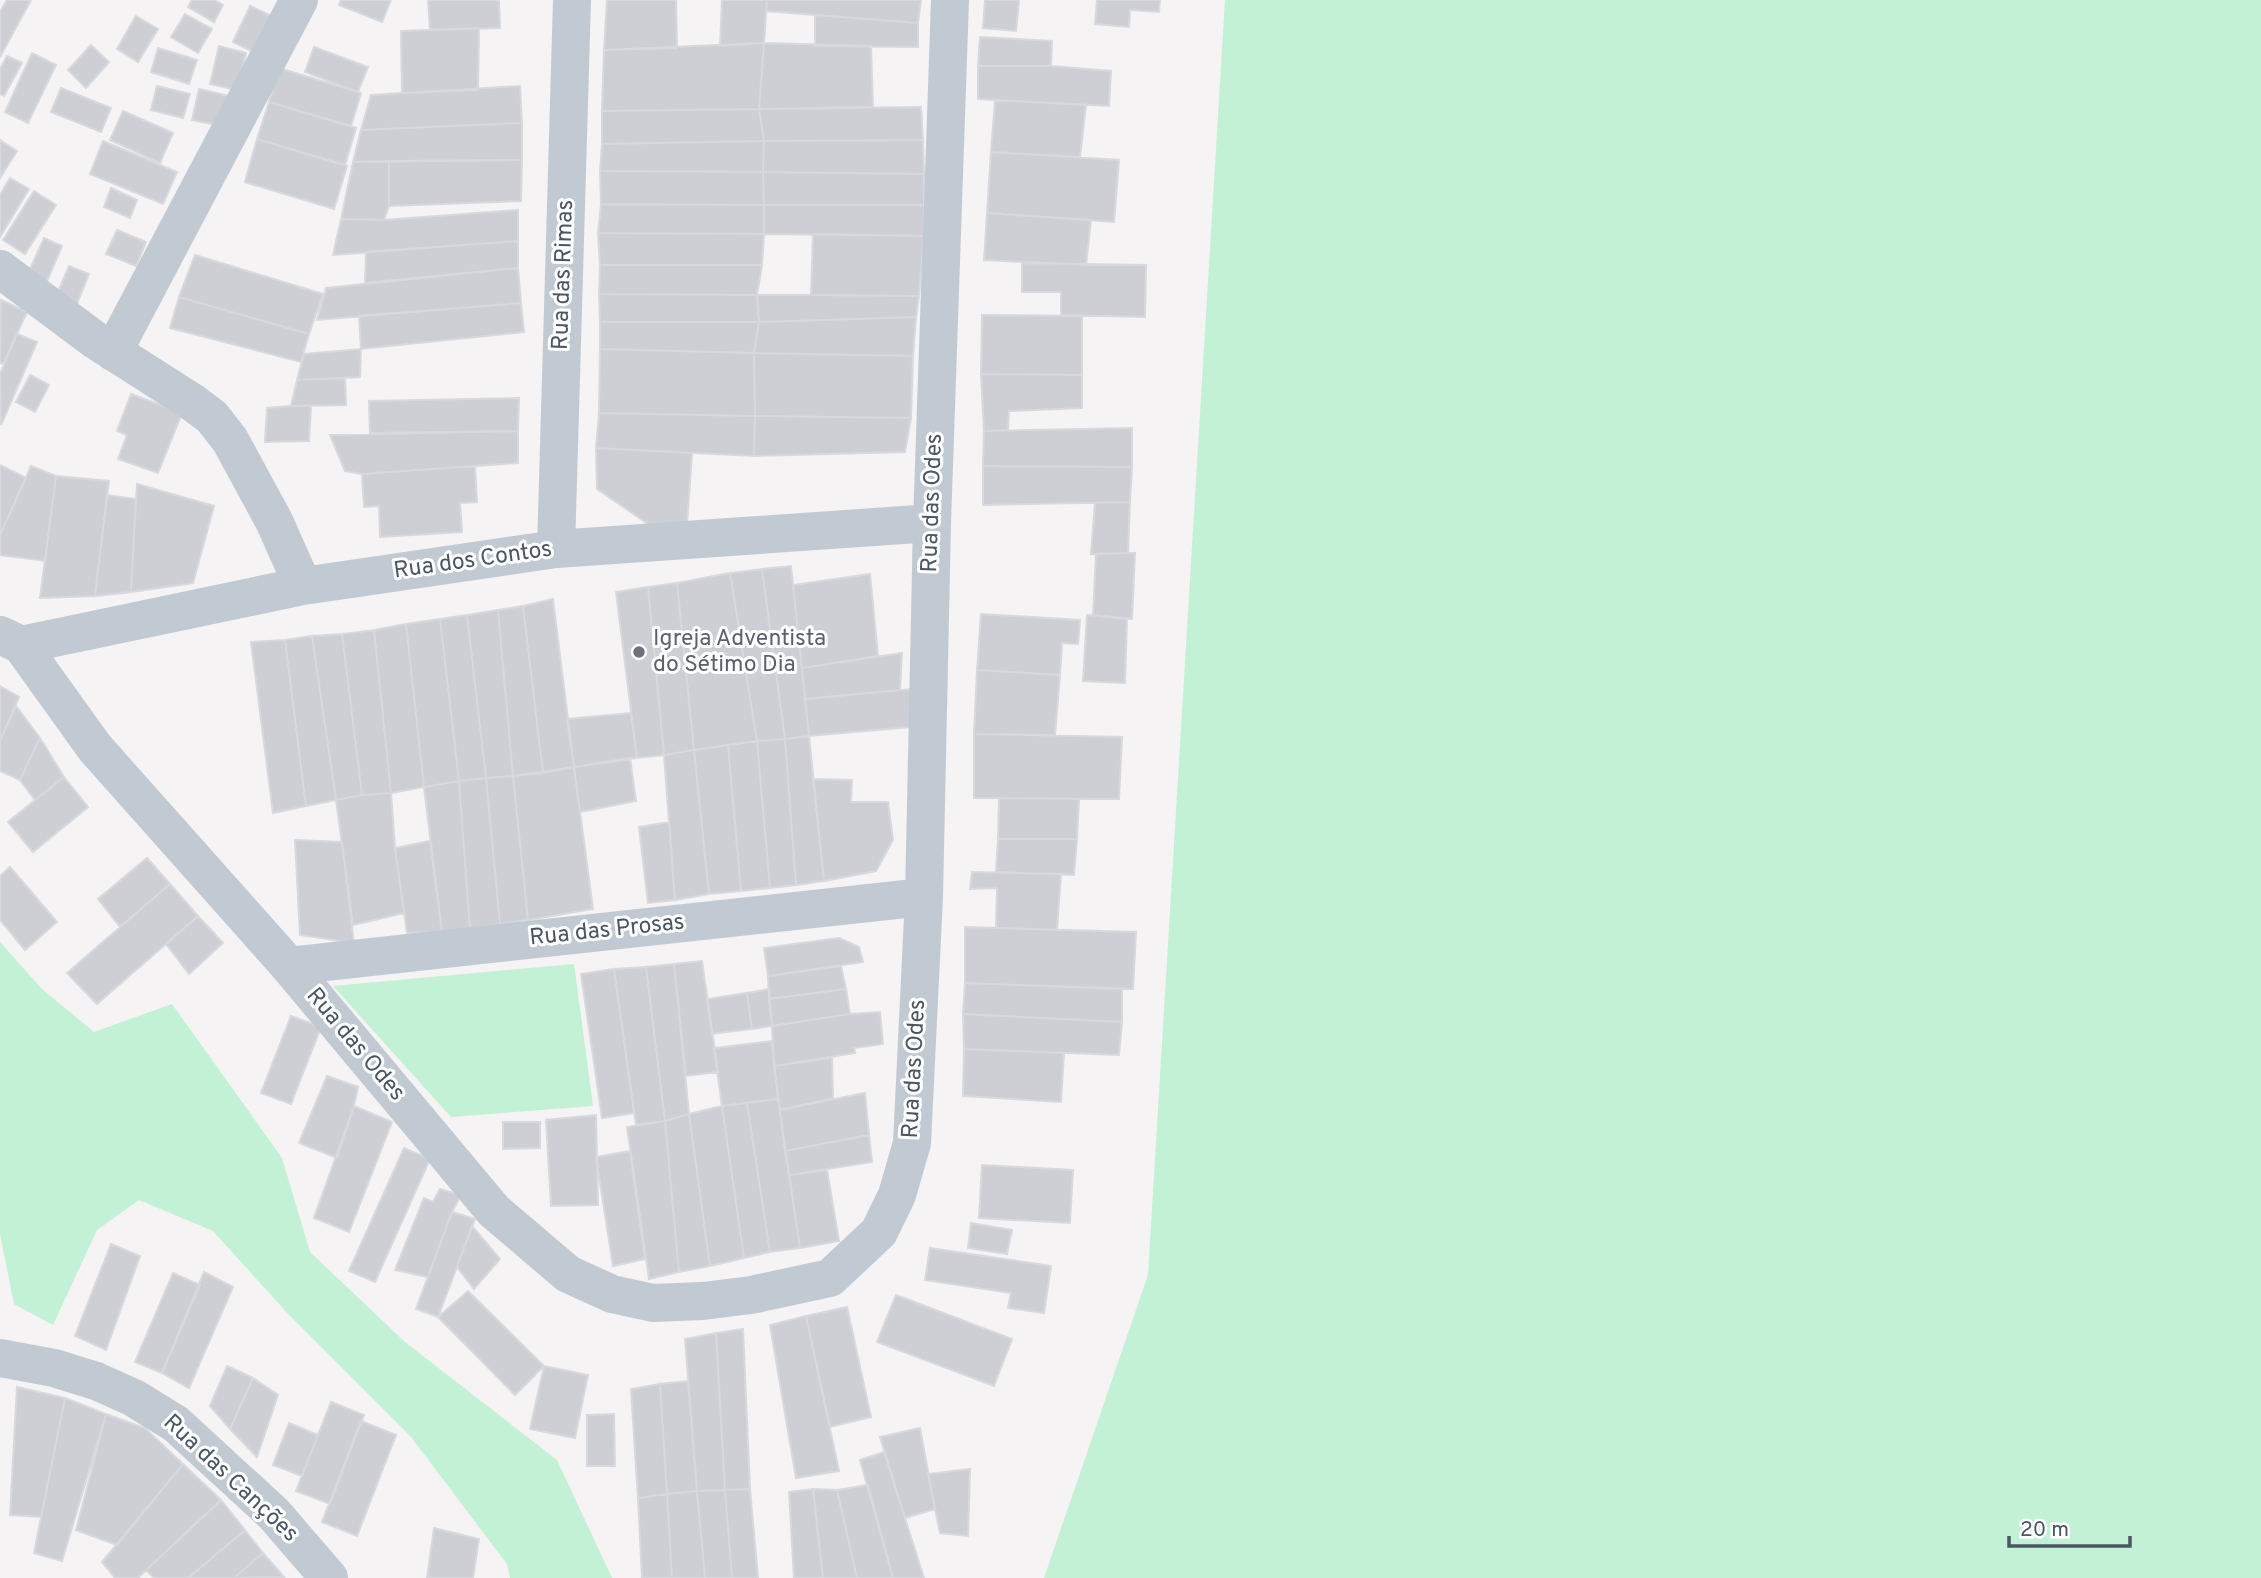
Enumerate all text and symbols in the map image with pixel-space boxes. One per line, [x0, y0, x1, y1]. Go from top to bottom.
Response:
street label: Rua das Rimas [547, 199, 581, 351]
street label: Rua das Odes [916, 433, 950, 573]
street label: Rua dos Contos [392, 536, 554, 586]
place label: Igreja Adventista do Sétimo Dia [653, 625, 826, 680]
marker: Igreja Adventista do Sétimo Dia [631, 644, 647, 660]
street label: Rua das Prosas [528, 908, 686, 954]
street label: Rua das Odes [299, 982, 411, 1108]
street label: Rua das Odes [897, 999, 933, 1139]
street label: Rua das Canções [156, 1409, 304, 1549]
scale bar [2009, 1504, 2130, 1548]
text: 20 m [2020, 1517, 2069, 1544]

